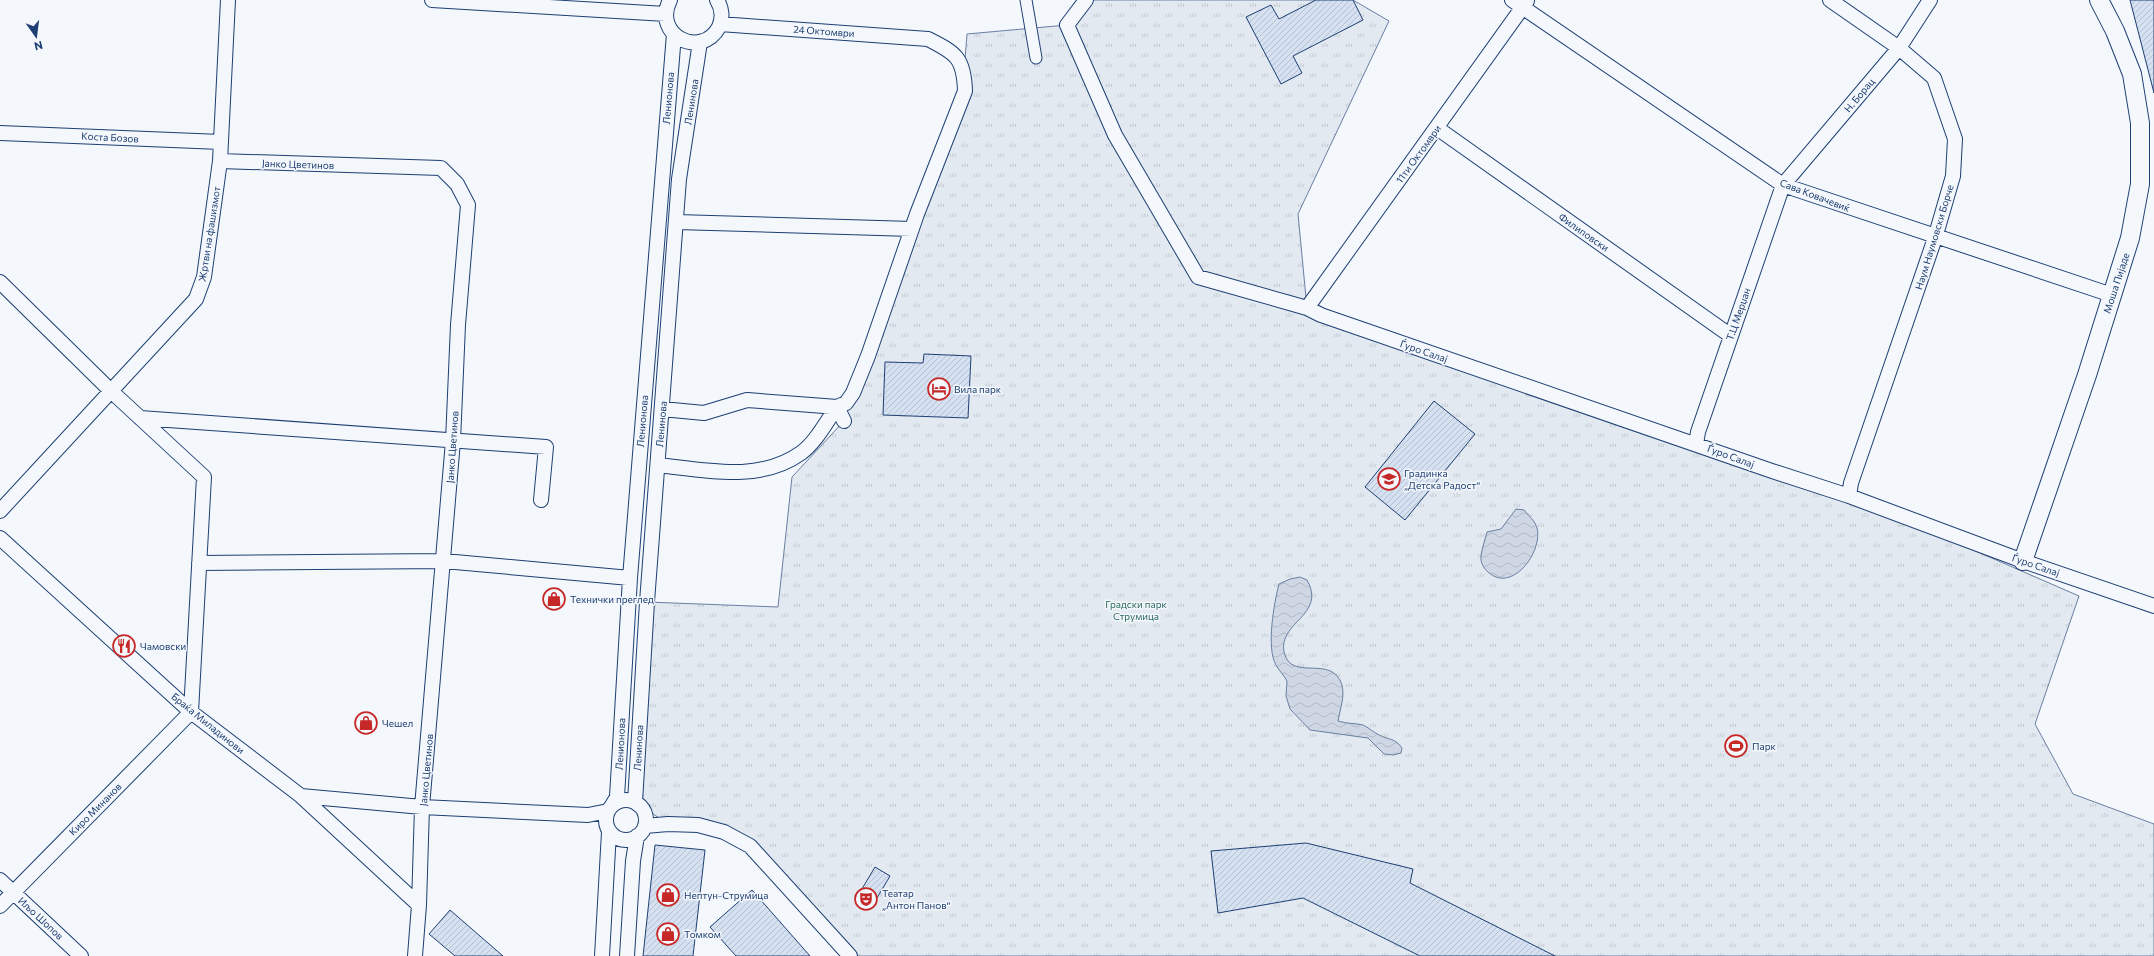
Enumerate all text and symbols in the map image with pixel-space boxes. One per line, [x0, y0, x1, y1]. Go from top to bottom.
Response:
north arrow [16, 16, 56, 56]
street label: 24 Октомври [793, 23, 855, 39]
text: N [33, 39, 44, 53]
street label: Ленионова [660, 71, 676, 125]
street label: Н. Борац [1841, 75, 1877, 115]
street label: Ленинова [681, 78, 701, 126]
street label: 11ти Октомври [1393, 123, 1443, 185]
street label: Коста Бозов [81, 130, 139, 144]
street label: Јанко Цветинов [262, 157, 334, 171]
street label: Сава Ковачевиќ [1778, 176, 1852, 214]
street label: Наум Наумовски Борче [1912, 183, 1956, 291]
street label: Жртви на фашизмот [196, 185, 222, 282]
street label: Филиповски [1556, 210, 1612, 254]
street label: Моша Пијаде [2101, 251, 2131, 315]
street label: Т.Ц Мерџан [1723, 286, 1753, 342]
street label: Ѓуро Салај [1399, 337, 1449, 365]
hotel icon: Вила парк [926, 376, 952, 402]
place label: Вила парк [954, 383, 1002, 395]
street label: Ленионова [634, 394, 650, 448]
street label: Ленинова [653, 400, 669, 448]
street label: Јанко Цветинов [443, 410, 461, 484]
street label: Ѓуро Салај [1706, 442, 1756, 470]
school or university icon: Градинка „Детска Радост“ [1376, 466, 1402, 492]
place label: Градинка „Детска Радост“ [1404, 467, 1480, 491]
street label: Ѓуро Салај [2011, 551, 2061, 579]
shop icon: Технички преглед [541, 586, 567, 612]
place label: Технички преглед [570, 593, 654, 605]
park label: Градски парк Струмица [1105, 598, 1168, 622]
restaurant icon: Чамовски [111, 633, 137, 659]
place label: Чамовски [140, 640, 186, 652]
street label: Браќа Миладинови [169, 690, 247, 756]
shop icon: Чешел [353, 710, 379, 736]
place label: Чешел [382, 717, 413, 729]
street label: Ленионова [613, 718, 627, 770]
street label: Ленинова [631, 725, 645, 771]
street label: Јанко Цветинов [417, 733, 435, 807]
sports icon: Парк [1723, 733, 1749, 759]
place label: Парк [1752, 740, 1776, 752]
street label: Киро Минанов [66, 780, 124, 838]
shop icon: Нептун-Струмица [655, 882, 681, 908]
theatre icon: Театар „Антон Панов“ [853, 886, 879, 912]
place label: Театар „Антон Панов“ [882, 887, 951, 911]
place label: Нептун-Струмица [684, 889, 768, 901]
street label: Иљо Шопов [16, 894, 66, 942]
shop icon: Томком [655, 921, 681, 947]
place label: Томком [684, 928, 721, 940]

